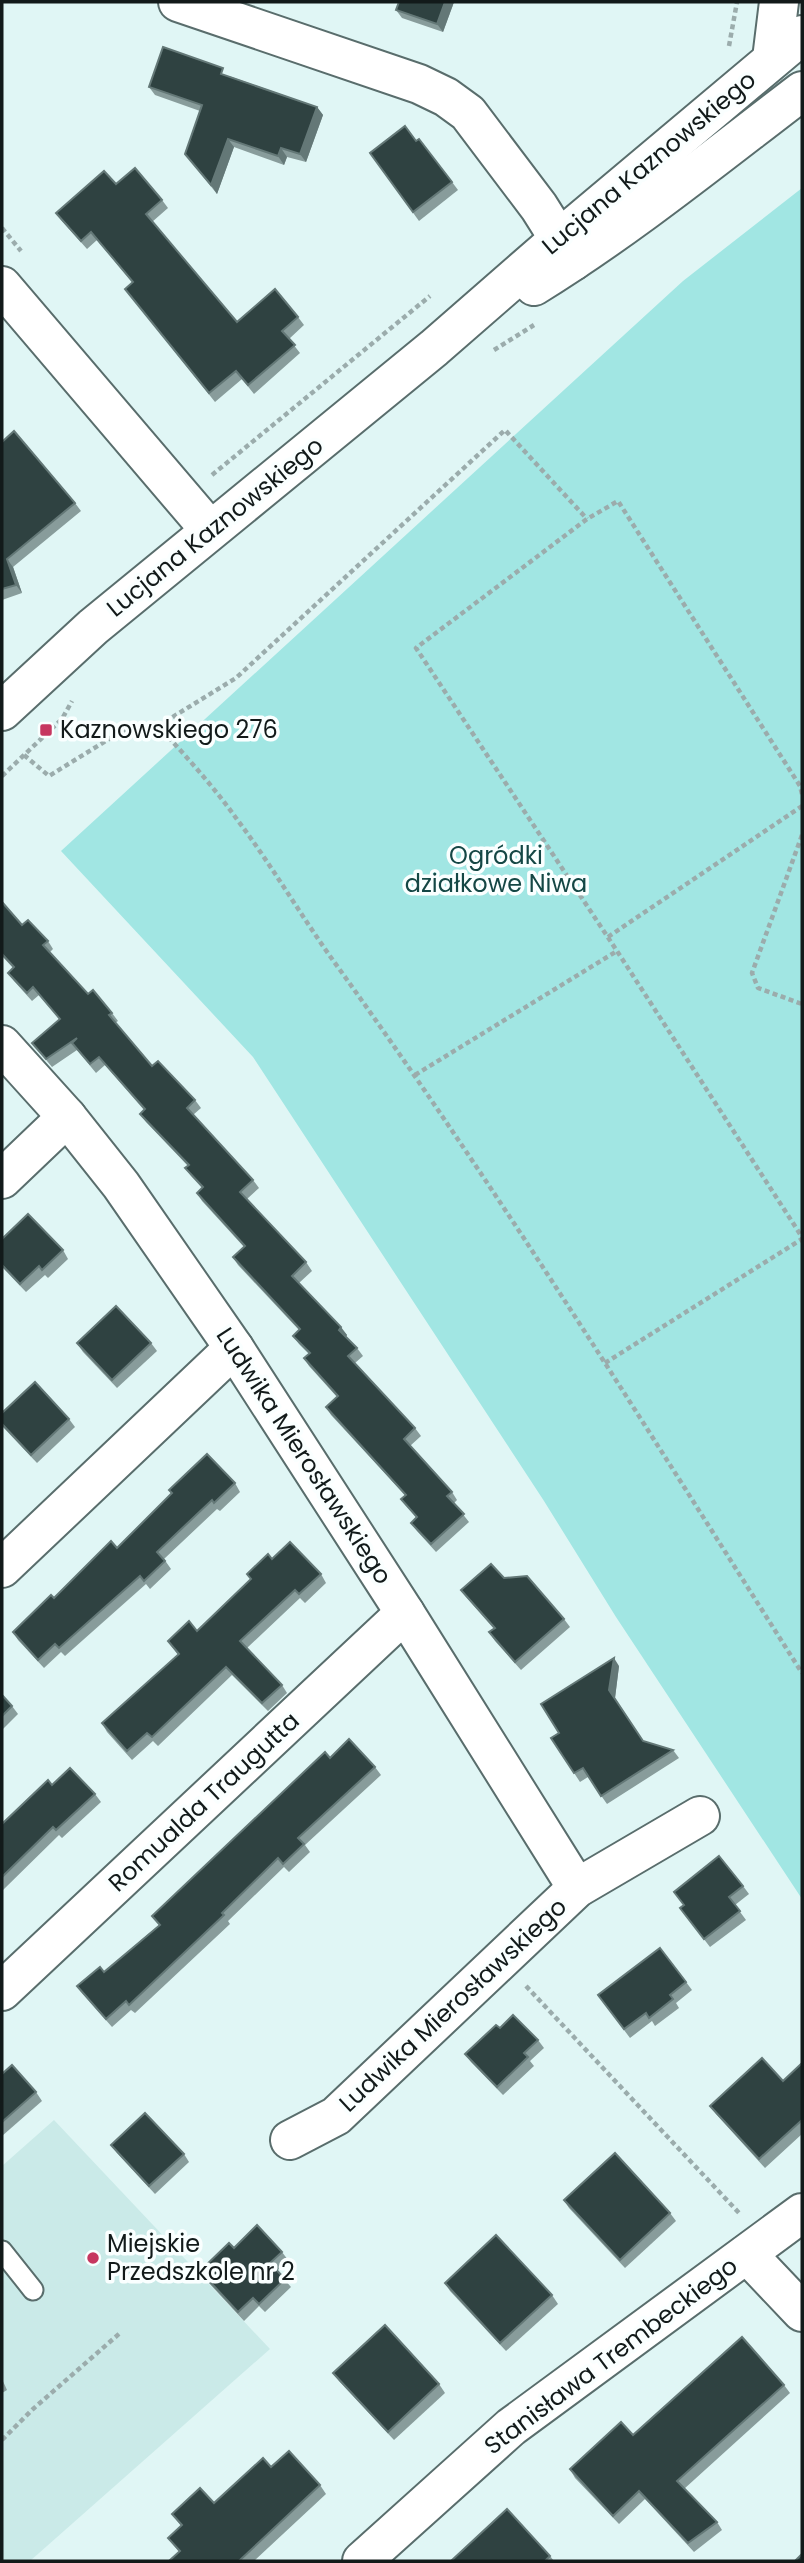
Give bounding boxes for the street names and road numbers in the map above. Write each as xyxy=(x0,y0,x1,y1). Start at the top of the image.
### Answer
street label: Lucjana Kaznowskiego xyxy=(535,63,763,262)
street label: Lucjana Kaznowskiego xyxy=(100,429,330,624)
street label: Ludwika Mierosławskiego xyxy=(209,1321,400,1591)
street label: Romualda Traugutta xyxy=(101,1704,306,1899)
street label: Ludwika Mierosławskiego xyxy=(332,1890,574,2119)
street label: Stanisława Trembeckiego xyxy=(477,2249,744,2462)

